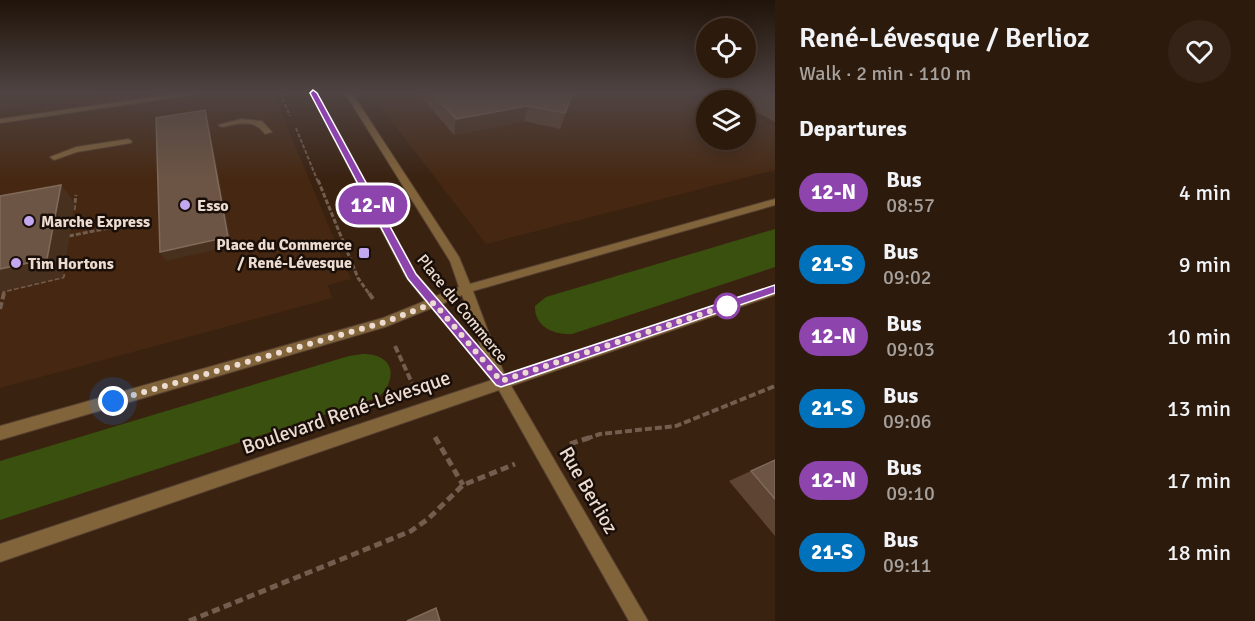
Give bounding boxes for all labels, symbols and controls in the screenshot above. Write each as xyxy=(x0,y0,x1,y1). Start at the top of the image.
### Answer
map controls xyxy=(696,18,756,150)
button: locate xyxy=(696,18,756,78)
button: heart xyxy=(1168,20,1231,83)
text: René-Lévesque / Berlioz xyxy=(799,21,1089,55)
text: Walk · 2 min · 110 m xyxy=(799,61,971,86)
button: layers xyxy=(696,90,756,150)
text: Departures xyxy=(799,115,907,142)
text: Bus xyxy=(886,166,922,193)
text: 12-N xyxy=(811,179,856,205)
text: 4 min xyxy=(1179,179,1231,206)
line badge: 12-N xyxy=(331,186,415,224)
text: 12-N xyxy=(350,192,396,218)
text: 08:57 xyxy=(886,193,935,218)
place label: Esso xyxy=(197,196,229,216)
marker: Esso xyxy=(178,198,192,212)
place label: Marche Express xyxy=(41,212,150,232)
marker: Marche Express xyxy=(22,214,36,228)
place label: Place du Commerce / René-Lévesque xyxy=(216,235,352,273)
text: Bus xyxy=(883,238,918,265)
marker: Place du Commerce / René-Lévesque xyxy=(357,246,371,260)
street label: Place du Commerce xyxy=(412,250,512,367)
text: 21-S xyxy=(811,251,853,277)
text: 9 min xyxy=(1179,251,1231,278)
place label: Tim Hortons xyxy=(28,254,114,274)
marker: Tim Hortons xyxy=(9,256,23,270)
text: 09:02 xyxy=(883,265,932,290)
unlabelled marker xyxy=(714,293,740,319)
text: Bus xyxy=(886,310,922,337)
text: 12-N xyxy=(811,323,856,349)
text: 10 min xyxy=(1167,323,1231,350)
text: 09:03 xyxy=(886,337,935,362)
street label: Boulevard René-Lévesque xyxy=(239,365,454,460)
text: Bus xyxy=(883,382,918,409)
your location xyxy=(98,386,128,416)
text: 21-S xyxy=(811,395,853,421)
text: 13 min xyxy=(1167,395,1231,422)
text: 09:06 xyxy=(883,409,932,434)
street label: Rue Berlioz xyxy=(554,442,624,538)
text: Bus xyxy=(886,454,922,481)
text: 12-N xyxy=(811,467,856,493)
text: 17 min xyxy=(1167,467,1231,494)
text: 09:10 xyxy=(886,481,935,506)
text: Bus xyxy=(883,526,918,553)
text: 21-S xyxy=(811,539,853,565)
text: 18 min xyxy=(1167,539,1231,566)
text: 09:11 xyxy=(883,553,932,578)

